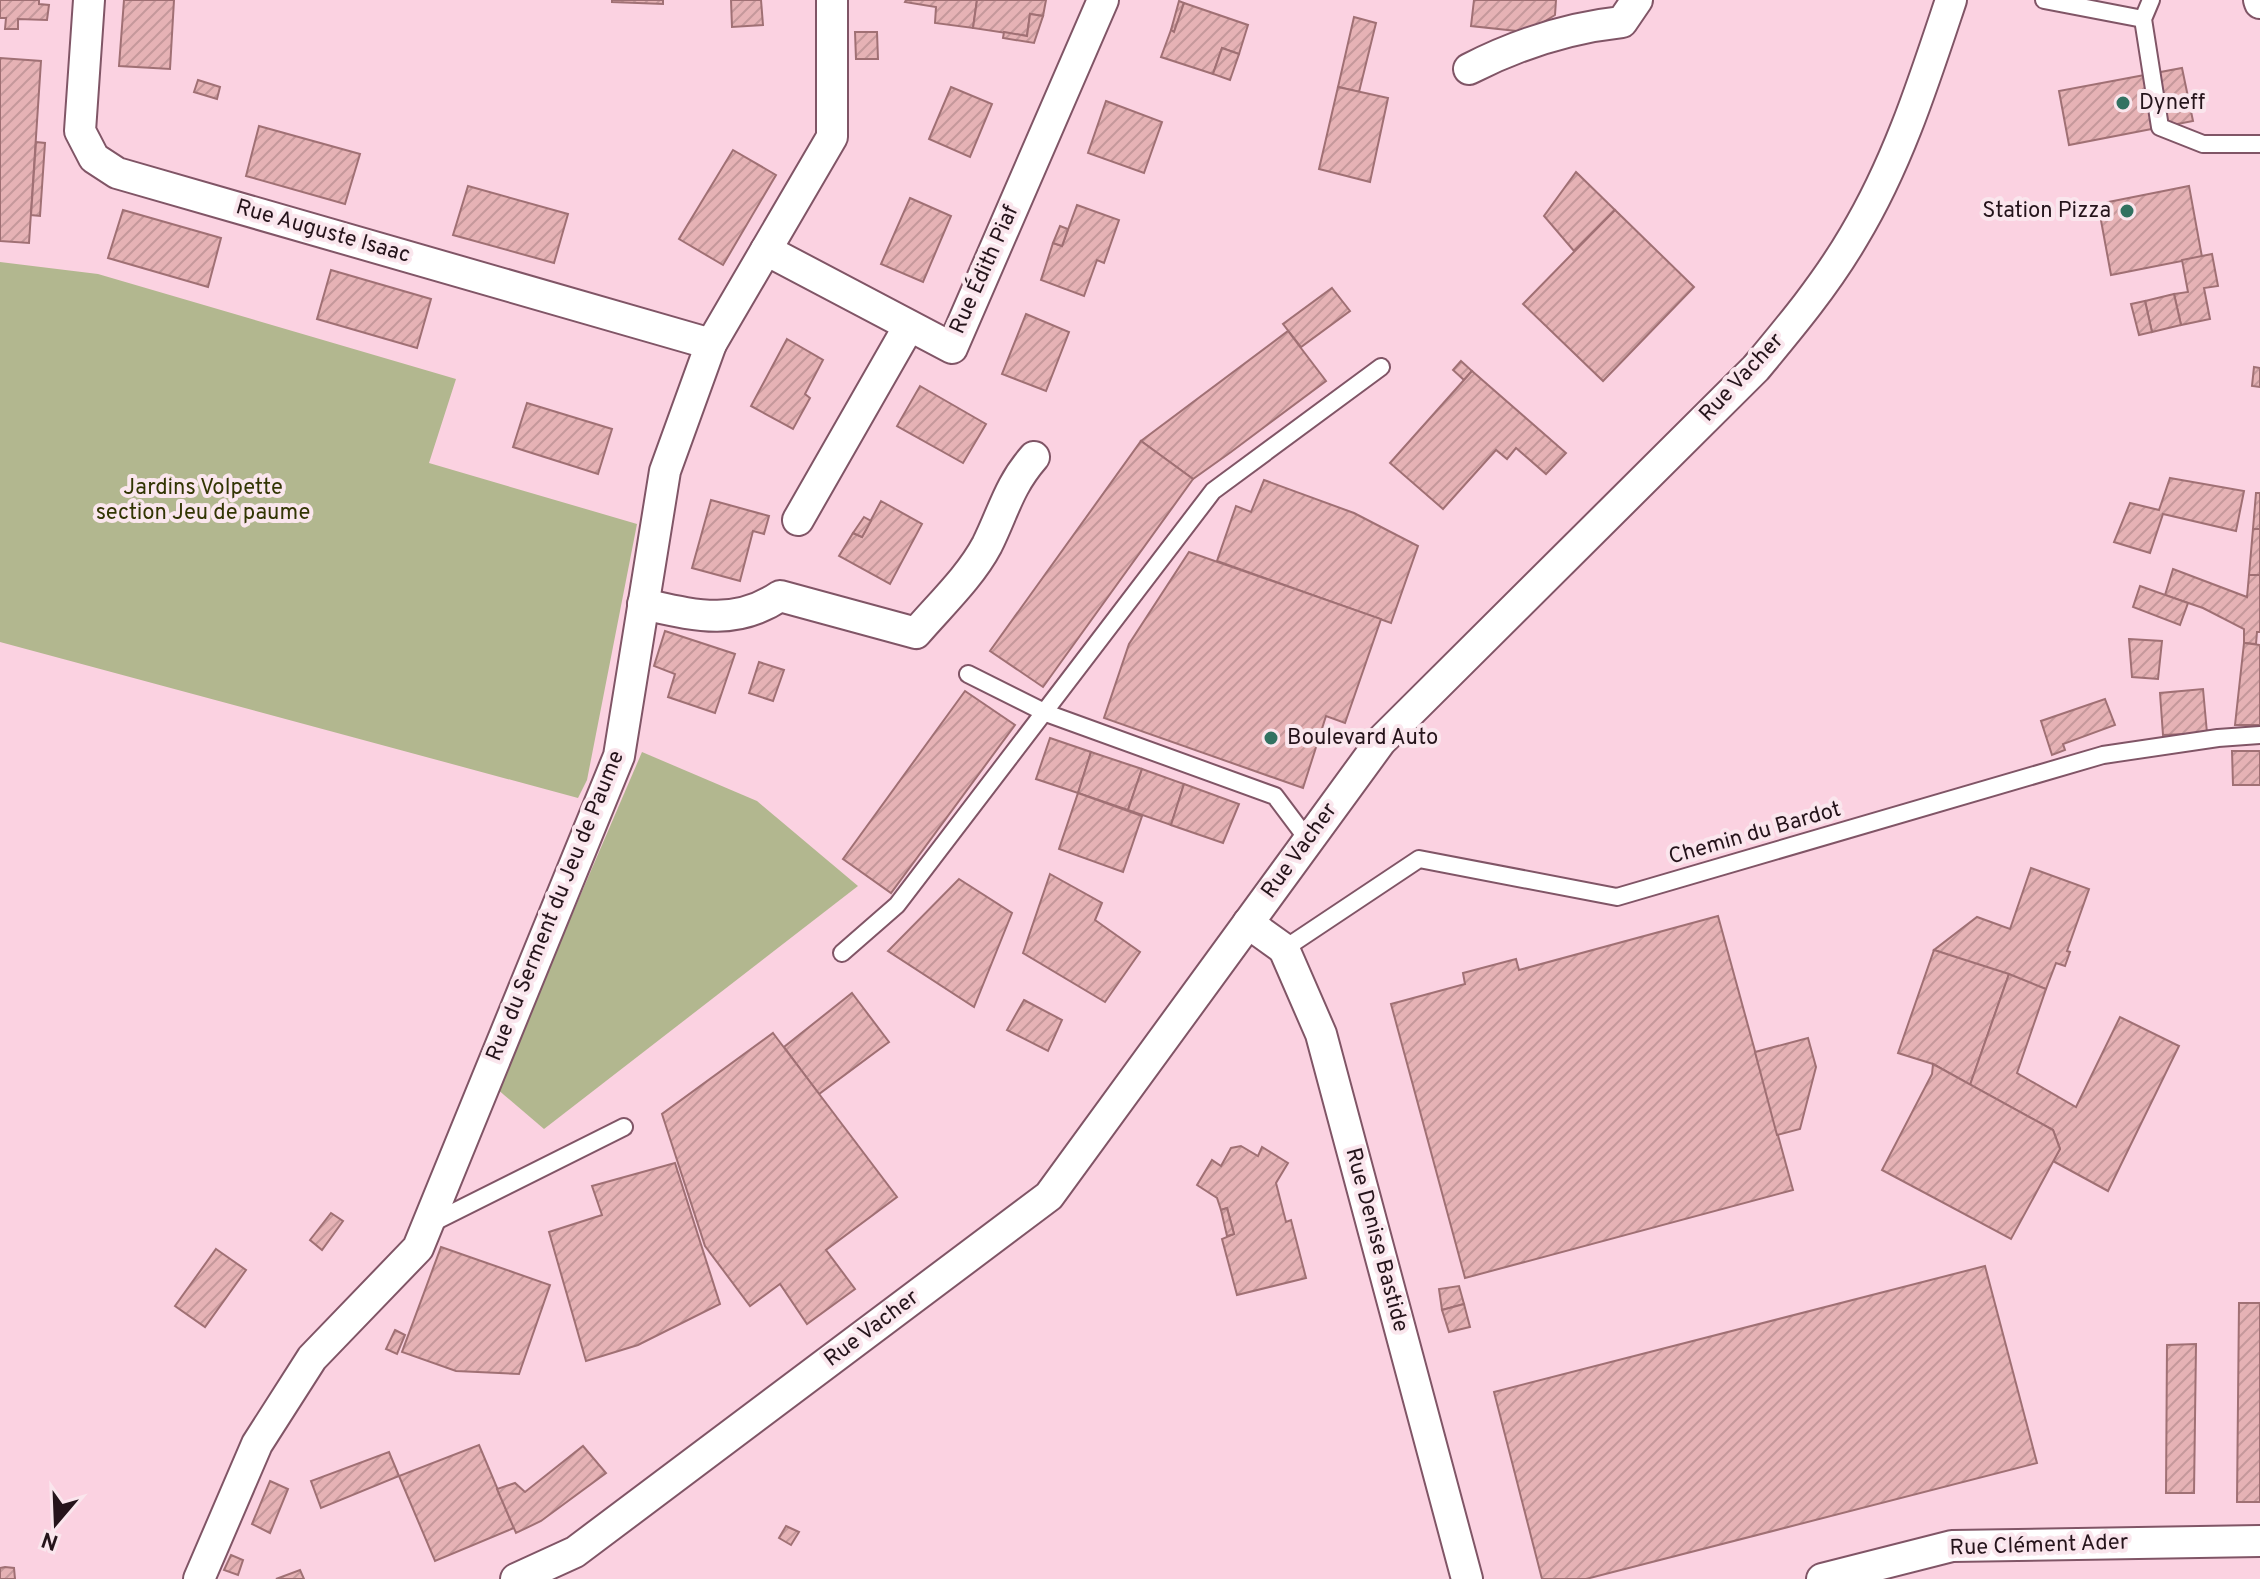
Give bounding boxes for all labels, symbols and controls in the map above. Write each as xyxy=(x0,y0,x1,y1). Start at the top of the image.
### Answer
place label: Dyneff xyxy=(2139,90,2205,117)
marker: Dyneff xyxy=(2114,94,2132,112)
street label: Rue Auguste Isaac xyxy=(233,194,413,270)
place label: Station Pizza xyxy=(1982,198,2111,225)
street label: Rue Édith Piaf xyxy=(943,201,1025,338)
marker: Station Pizza xyxy=(2118,202,2136,220)
street label: Rue Vacher xyxy=(1694,328,1790,428)
park label: Jardins Volpette section Jeu de paume xyxy=(96,475,310,527)
place label: Boulevard Auto xyxy=(1287,725,1438,752)
marker: Boulevard Auto xyxy=(1262,729,1280,747)
street label: Rue du Serment du Jeu de Paume xyxy=(481,747,631,1065)
street label: Chemin du Bardot xyxy=(1666,796,1844,872)
street label: Rue Vacher xyxy=(1256,798,1344,904)
street label: Rue Denise Bastide xyxy=(1338,1145,1414,1335)
street label: Rue Vacher xyxy=(819,1284,925,1373)
north arrow xyxy=(16,1483,96,1563)
text: N xyxy=(38,1524,62,1555)
street label: Rue Clément Ader xyxy=(1949,1529,2129,1563)

